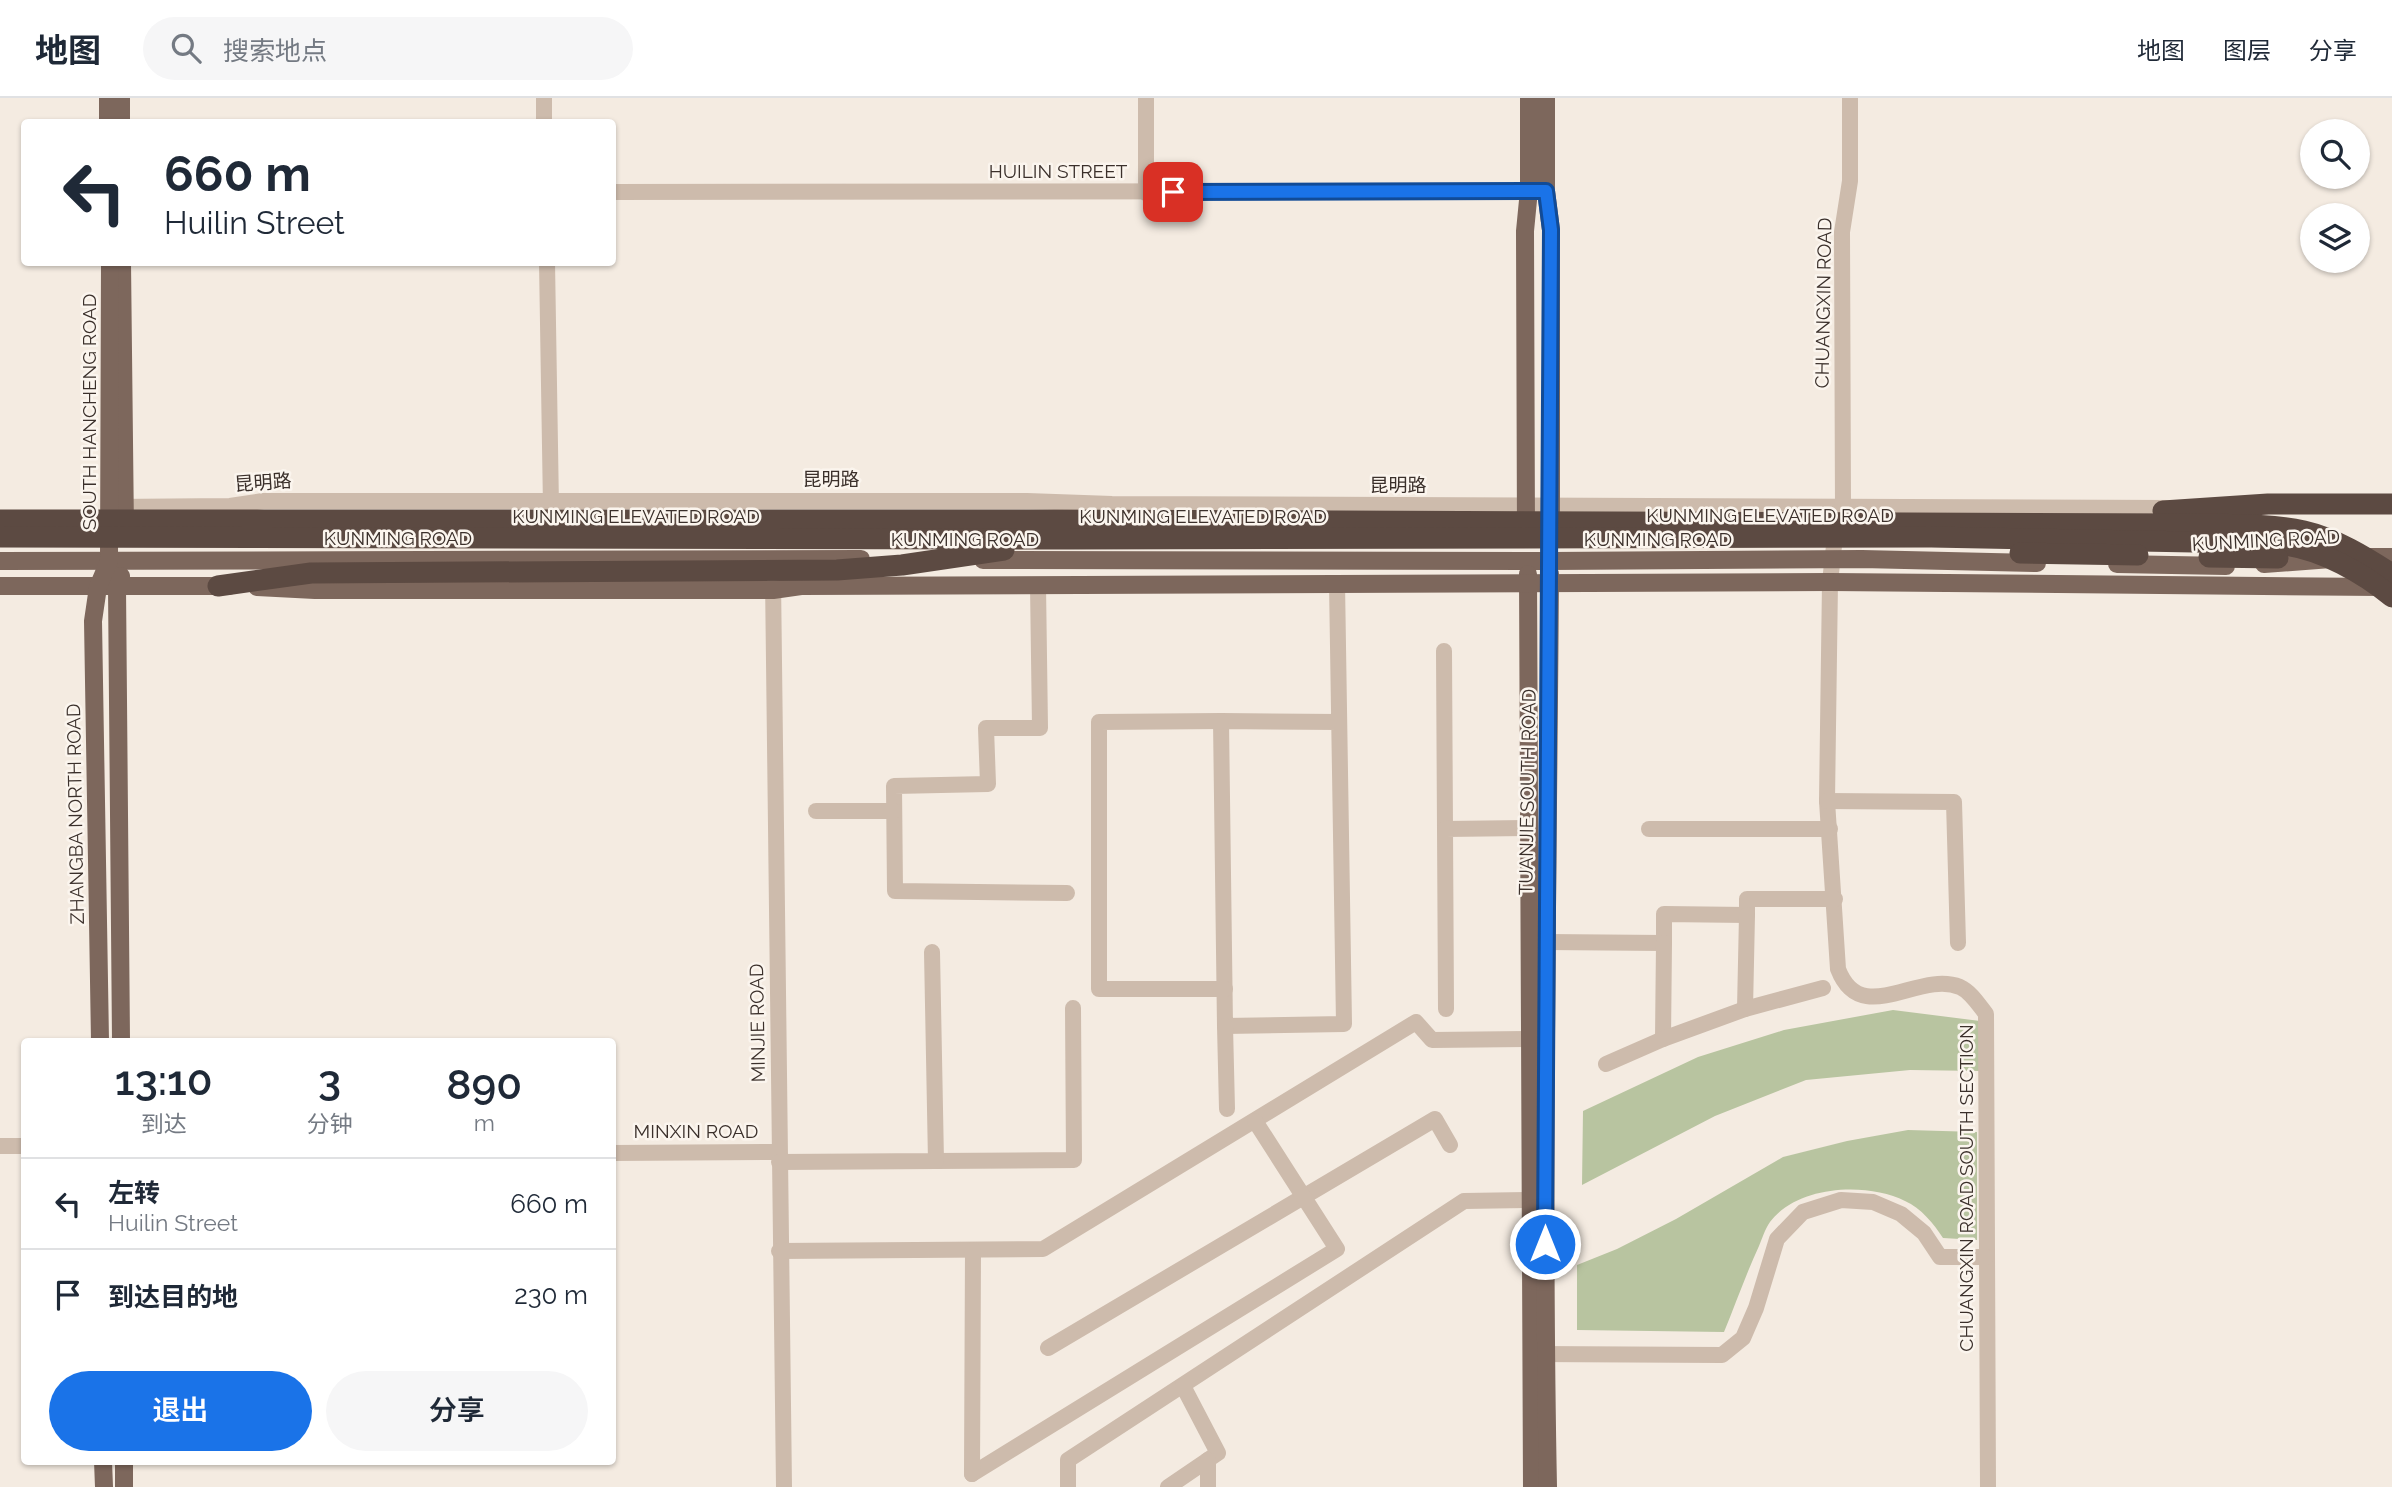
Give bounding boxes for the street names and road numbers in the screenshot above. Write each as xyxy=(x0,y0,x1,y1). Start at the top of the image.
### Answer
street label: HUILIN STREET xyxy=(989,160,1128,182)
street label: CHUANGXIN ROAD xyxy=(1811,217,1835,389)
street label: SOUTH HANCHENG ROAD xyxy=(78,294,100,530)
street label: 昆明路 xyxy=(802,468,860,490)
street label: 昆明路 xyxy=(234,469,292,495)
street label: 昆明路 xyxy=(1369,474,1427,496)
street label: KUNMING ELEVATED ROAD xyxy=(1646,504,1894,526)
street label: KUNMING ELEVATED ROAD xyxy=(512,505,760,527)
street label: KUNMING ELEVATED ROAD xyxy=(1079,505,1327,527)
street label: KUNMING ROAD xyxy=(2191,525,2341,555)
street label: KUNMING ROAD xyxy=(324,527,472,549)
street label: KUNMING ROAD xyxy=(891,528,1039,550)
street label: KUNMING ROAD xyxy=(1584,528,1732,550)
street label: TUANJIE SOUTH ROAD xyxy=(1514,689,1540,895)
street label: ZHANGBA NORTH ROAD xyxy=(62,703,88,925)
street label: MINJIE ROAD xyxy=(745,963,769,1083)
street label: CHUANGXIN ROAD SOUTH SECTION xyxy=(1955,1024,1977,1352)
street label: MINXIN ROAD xyxy=(634,1120,758,1142)

